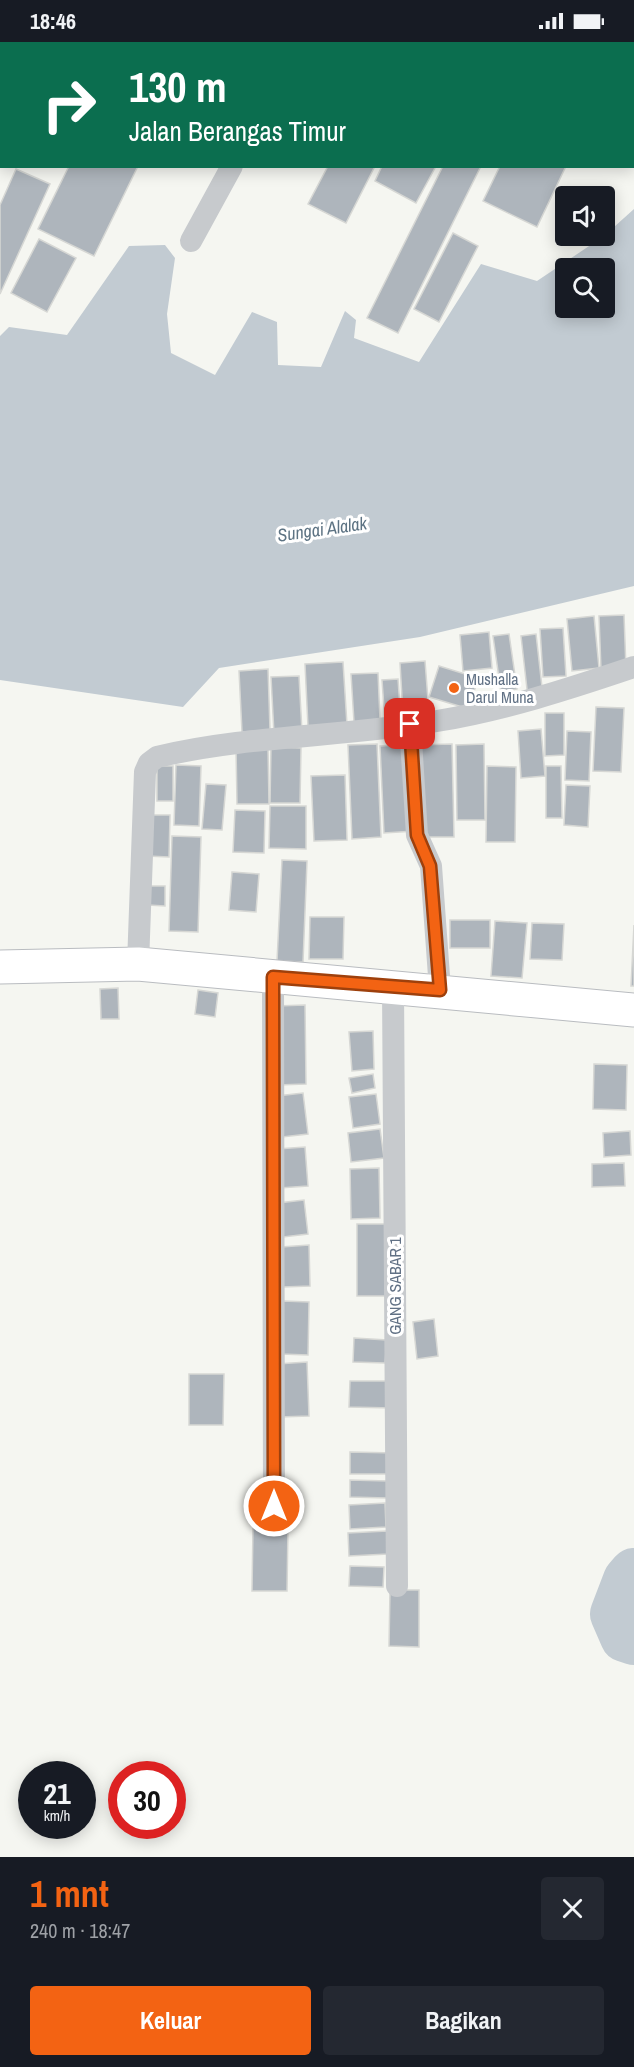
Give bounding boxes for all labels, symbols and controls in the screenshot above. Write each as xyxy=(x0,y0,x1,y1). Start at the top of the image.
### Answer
text: 18:46 xyxy=(30,6,76,36)
text: 130 m xyxy=(129,59,227,115)
icon: right xyxy=(30,66,108,144)
text: Jalan Berangas Timur xyxy=(129,113,346,149)
map controls xyxy=(555,186,615,318)
button: sound xyxy=(555,186,615,246)
button: search xyxy=(555,258,615,318)
water label: Sungai Alalak xyxy=(276,510,369,548)
place label: Mushalla Darul Muna xyxy=(466,668,535,708)
marker: Mushalla Darul Muna xyxy=(447,681,461,695)
pin xyxy=(384,698,435,749)
icon: arrive xyxy=(393,707,426,740)
street label: GANG SABAR 1 xyxy=(384,1236,406,1335)
position arrow xyxy=(242,1474,306,1538)
speed limit sign: 30 xyxy=(108,1761,186,1839)
text: 21 xyxy=(43,1773,71,1813)
text: km/h xyxy=(44,1805,70,1826)
text: 1 mnt xyxy=(30,1870,109,1918)
button: close xyxy=(541,1877,604,1940)
text: 240 m · 18:47 xyxy=(30,1917,130,1944)
button: Keluar xyxy=(30,1986,311,2055)
button: Bagikan xyxy=(323,1986,604,2055)

